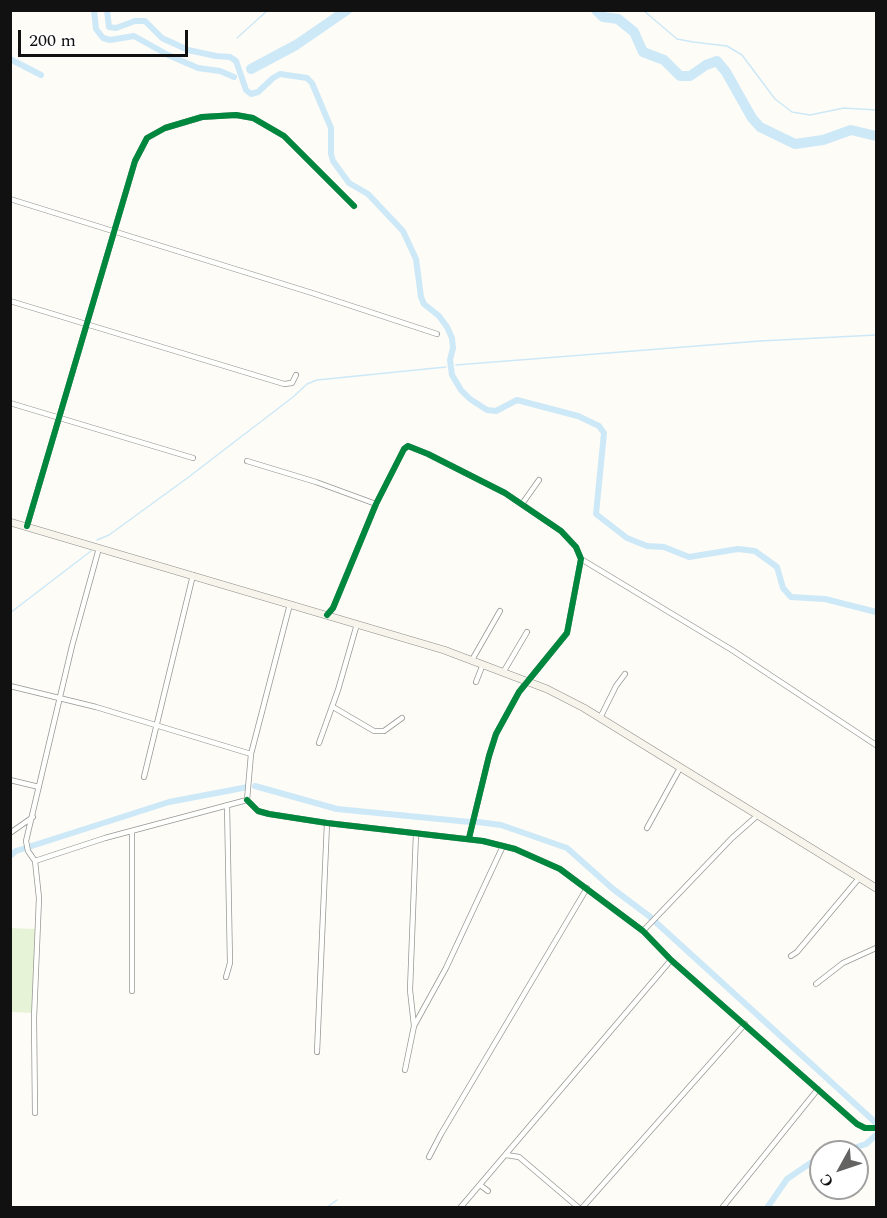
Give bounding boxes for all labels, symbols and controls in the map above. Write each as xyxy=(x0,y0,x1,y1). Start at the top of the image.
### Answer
scale bar xyxy=(21,18,190,56)
text: 200 m xyxy=(29,27,76,54)
north arrow xyxy=(809,1140,869,1200)
text: С xyxy=(814,1168,840,1192)

